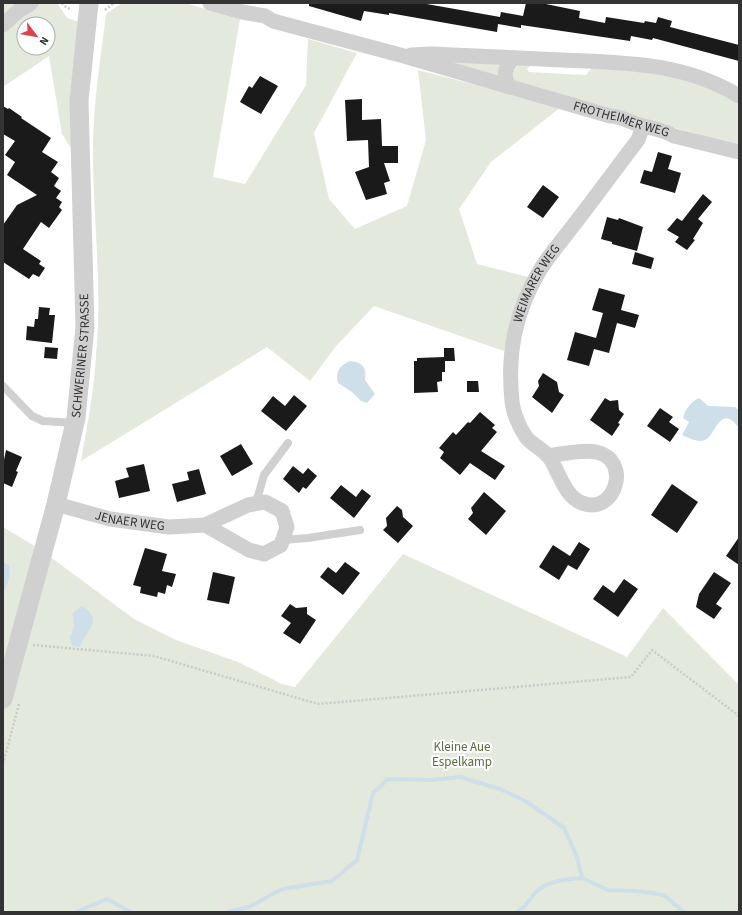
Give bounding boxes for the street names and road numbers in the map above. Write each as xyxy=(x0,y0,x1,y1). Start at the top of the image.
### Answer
street label: FROTHEIMER WEG xyxy=(571,97,672,142)
street label: WEIMARER WEG xyxy=(509,241,564,325)
street label: SCHWERINER STRASSE xyxy=(67,293,94,419)
street label: JENAER WEG xyxy=(93,506,166,535)

